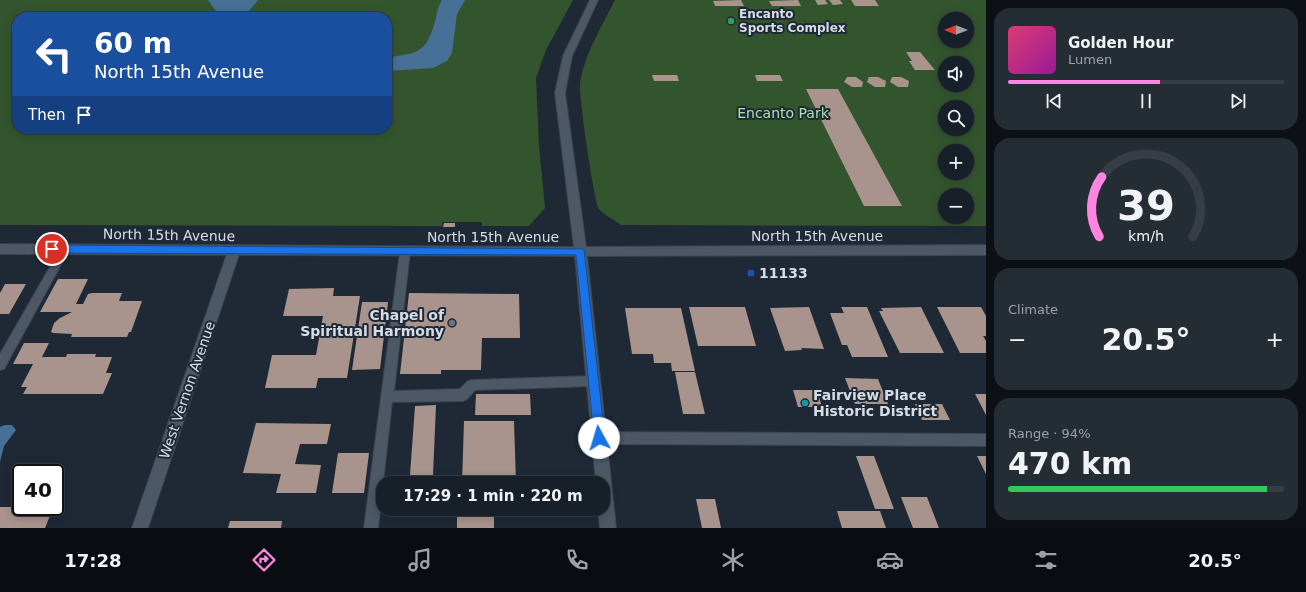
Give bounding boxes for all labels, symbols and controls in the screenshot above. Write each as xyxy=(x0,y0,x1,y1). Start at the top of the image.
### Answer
place label: Encanto Sports Complex xyxy=(739,7,846,35)
north arrow xyxy=(938,12,974,48)
map controls xyxy=(938,12,974,224)
marker: Encanto Sports Complex xyxy=(726,16,736,26)
text: 60 m xyxy=(94,27,172,60)
icon: left xyxy=(28,28,80,80)
text: Golden Hour xyxy=(1068,34,1174,52)
text: Lumen xyxy=(1068,52,1112,67)
button: sound xyxy=(938,56,974,92)
text: North 15th Avenue xyxy=(94,61,264,82)
icon: previous xyxy=(1043,90,1065,112)
icon: pause xyxy=(1135,90,1157,112)
icon: next xyxy=(1227,90,1249,112)
button: search xyxy=(938,100,974,136)
icon: arrive xyxy=(73,104,95,126)
park label: Encanto Park xyxy=(737,105,830,121)
text: Then xyxy=(28,106,65,124)
button: + xyxy=(938,144,974,180)
text: 39 xyxy=(1117,181,1175,230)
button: − xyxy=(938,188,974,224)
street label: North 15th Avenue xyxy=(103,226,235,244)
street label: North 15th Avenue xyxy=(751,228,883,244)
text: km/h xyxy=(1128,228,1164,244)
street label: North 15th Avenue xyxy=(427,229,559,245)
pin xyxy=(35,232,69,266)
icon: arrive xyxy=(41,238,63,260)
place label: 11133 xyxy=(759,265,808,281)
marker: 11133 xyxy=(746,268,756,278)
text: Climate xyxy=(1008,302,1058,317)
place label: Chapel of Spiritual Harmony xyxy=(300,307,445,339)
marker: Chapel of Spiritual Harmony xyxy=(447,318,457,328)
street label: West Vernon Avenue xyxy=(156,319,218,461)
text: 20.5° xyxy=(1101,322,1191,357)
text: − xyxy=(1008,327,1026,352)
text: + xyxy=(1266,327,1284,352)
place label: Fairview Place Historic District xyxy=(813,387,937,419)
marker: Fairview Place Historic District xyxy=(800,398,810,408)
position arrow xyxy=(578,417,620,459)
text: Range · 94% xyxy=(1008,426,1091,441)
text: 470 km xyxy=(1008,446,1132,481)
speed limit sign: 40 xyxy=(12,464,64,516)
text: 17:29 · 1 min · 220 m xyxy=(403,487,583,505)
icon: directions xyxy=(250,546,278,574)
icon: music xyxy=(406,546,434,574)
icon: phone xyxy=(563,546,591,574)
icon: climate xyxy=(719,546,747,574)
icon: car xyxy=(876,546,904,574)
icon: filters xyxy=(1032,546,1060,574)
text: 17:28 xyxy=(64,550,122,571)
text: 20.5° xyxy=(1188,550,1242,571)

